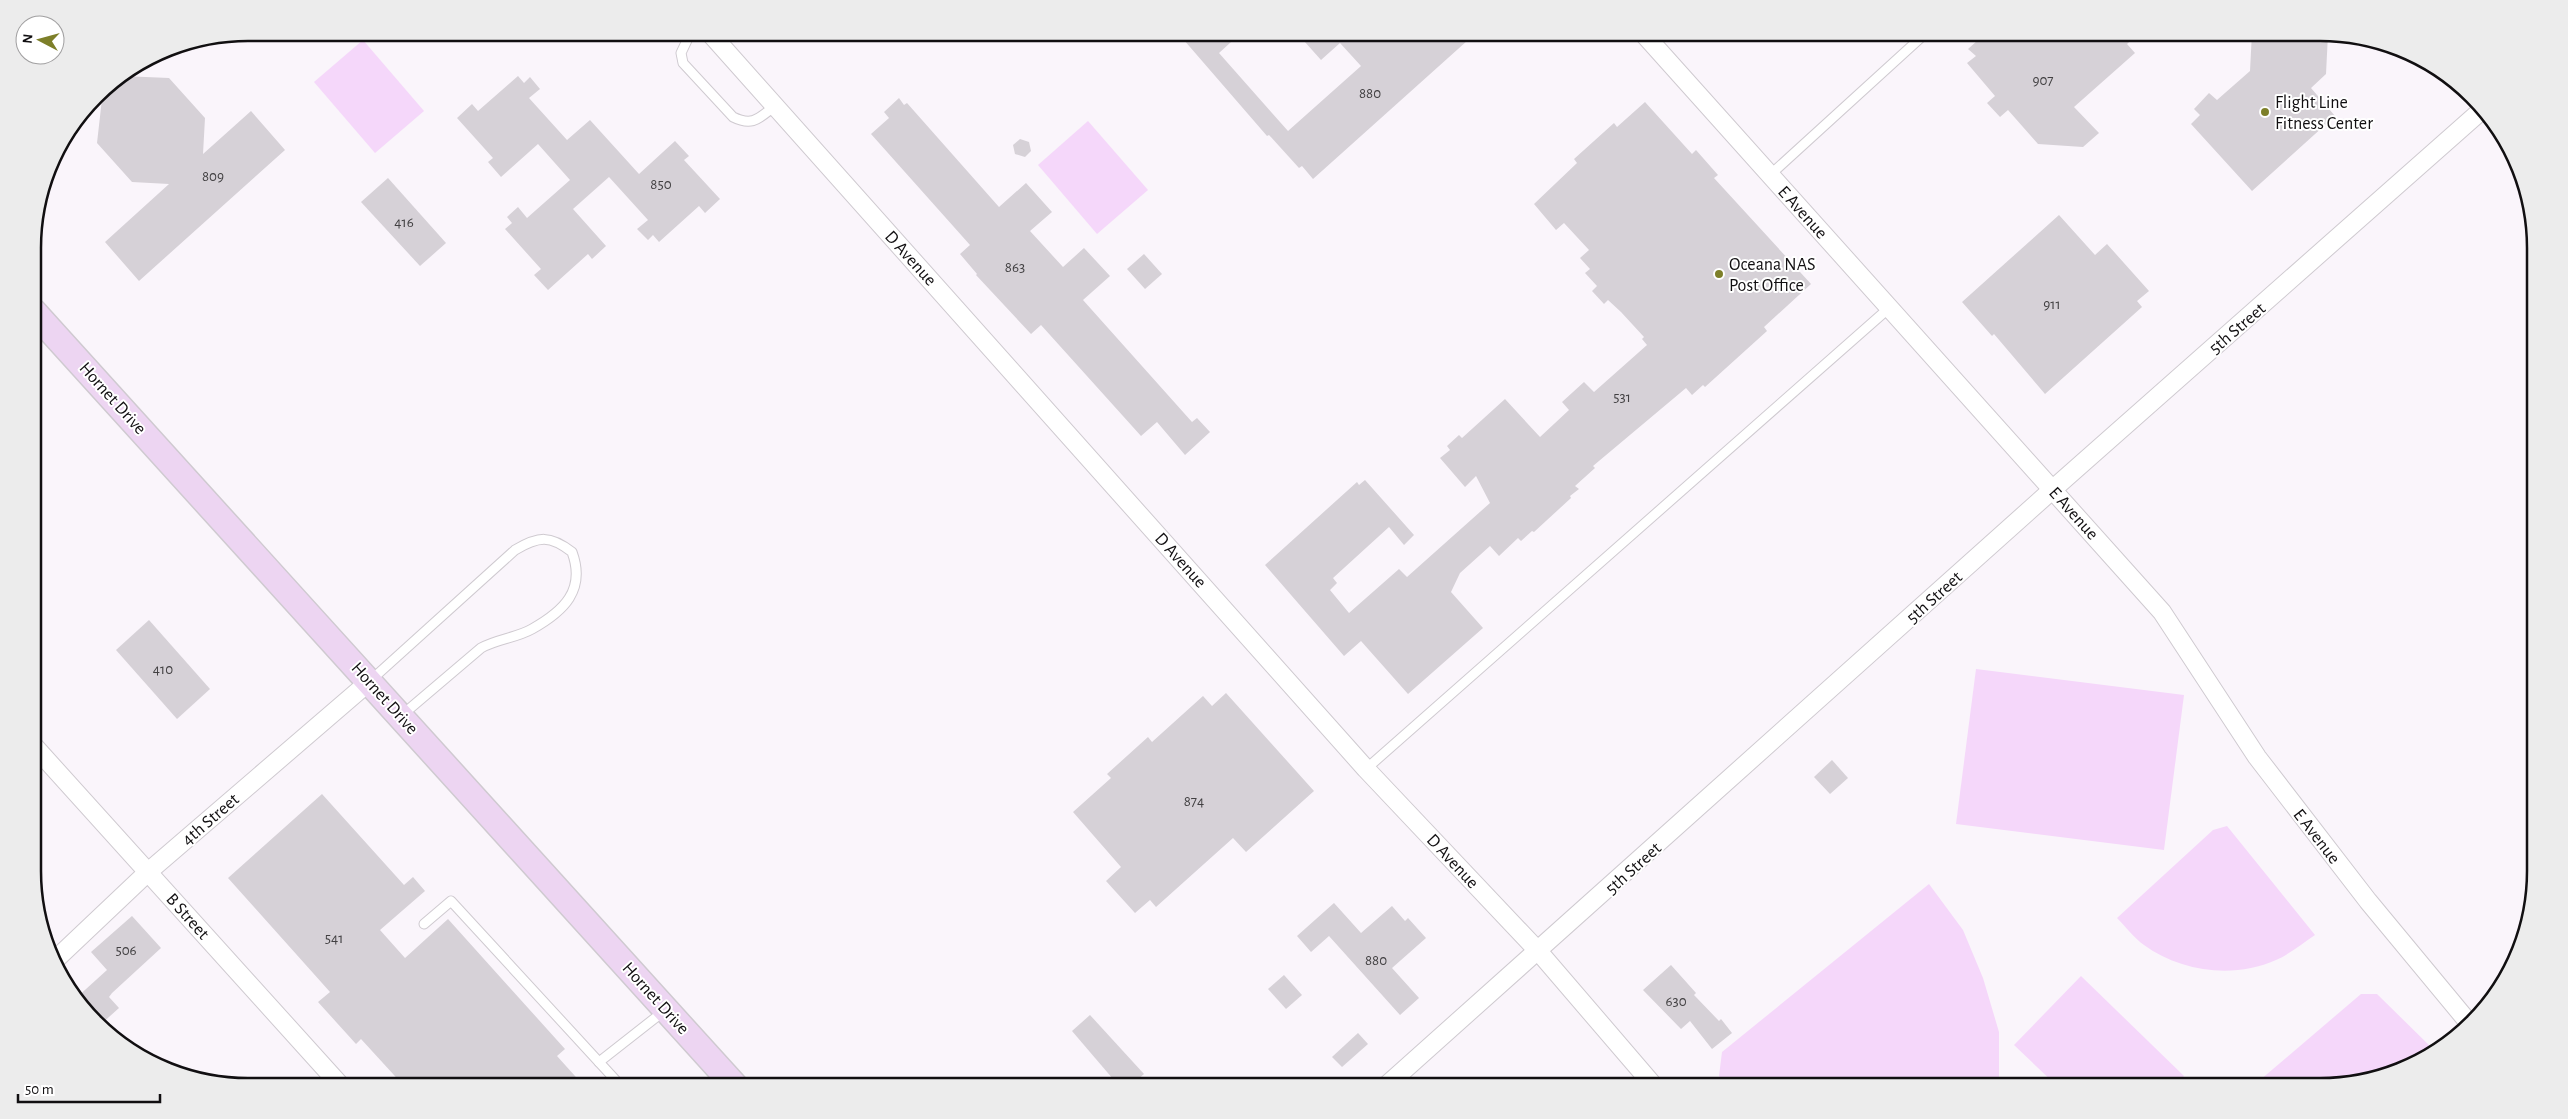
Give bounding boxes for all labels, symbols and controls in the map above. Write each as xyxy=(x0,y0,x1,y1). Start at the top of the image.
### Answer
north arrow xyxy=(15,15,65,65)
text: N xyxy=(21,33,36,44)
house number: 907 xyxy=(2032,73,2054,88)
house number: 880 xyxy=(1359,86,1381,101)
place label: Flight Line Fitness Center xyxy=(2275,94,2373,133)
marker: Flight Line Fitness Center xyxy=(2259,106,2271,118)
house number: 809 xyxy=(202,169,224,184)
house number: 850 xyxy=(650,177,672,192)
street label: E Avenue xyxy=(1774,183,1830,243)
house number: 416 xyxy=(394,215,414,230)
street label: D Avenue xyxy=(881,228,939,290)
place label: Oceana NAS Post Office xyxy=(1729,256,1816,295)
house number: 863 xyxy=(1005,260,1025,275)
marker: Oceana NAS Post Office xyxy=(1713,268,1725,280)
house number: 911 xyxy=(2043,297,2061,312)
street label: 5th Street xyxy=(2206,299,2269,358)
street label: Hornet Drive xyxy=(75,359,149,438)
house number: 531 xyxy=(1613,390,1631,405)
street label: E Avenue xyxy=(2045,484,2101,544)
street label: D Avenue xyxy=(1151,530,1209,592)
street label: 5th Street xyxy=(1903,568,1966,627)
street label: Hornet Drive xyxy=(347,659,421,738)
house number: 410 xyxy=(153,662,173,677)
street label: 4th Street xyxy=(179,790,243,849)
house number: 874 xyxy=(1184,794,1204,809)
street label: E Avenue xyxy=(2289,806,2343,867)
street label: D Avenue xyxy=(1423,831,1482,892)
street label: 5th Street xyxy=(1602,839,1665,898)
street label: B Street xyxy=(162,890,213,943)
house number: 541 xyxy=(325,931,343,946)
house number: 506 xyxy=(115,943,137,958)
house number: 880 xyxy=(1365,953,1387,968)
street label: Hornet Drive xyxy=(618,959,692,1038)
house number: 630 xyxy=(1665,994,1687,1009)
scale bar xyxy=(18,1072,160,1104)
text: 50 m xyxy=(25,1082,54,1097)

